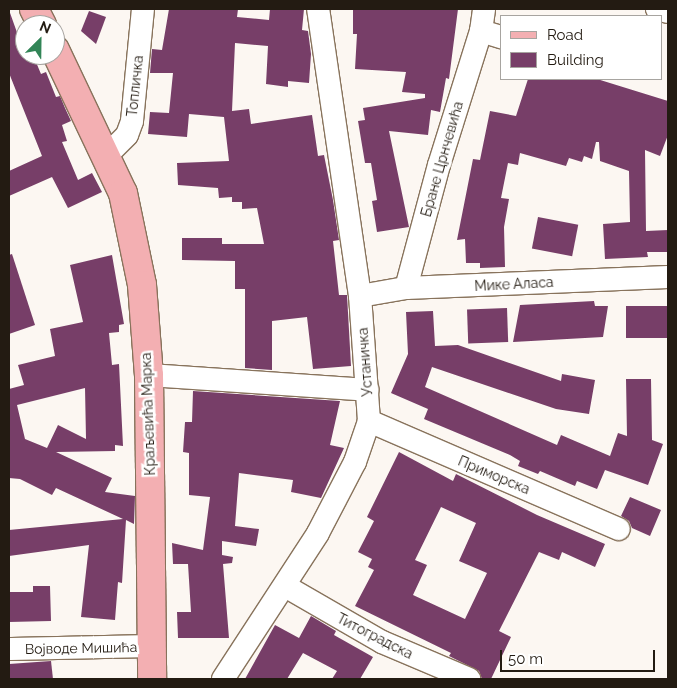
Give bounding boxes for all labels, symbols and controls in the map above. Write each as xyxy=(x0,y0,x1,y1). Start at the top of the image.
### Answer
north arrow xyxy=(15,15,65,65)
legend xyxy=(500,15,662,80)
text: N xyxy=(37,18,54,37)
text: Road xyxy=(547,26,583,44)
text: Building xyxy=(547,51,604,69)
street label: Топличка xyxy=(123,54,147,118)
street label: Бране Црнчевића xyxy=(417,99,467,219)
street label: Мике Аласа xyxy=(474,274,554,294)
street label: Устаничка xyxy=(354,327,376,397)
street label: Краљевића Марка xyxy=(137,352,159,476)
street label: Приморска xyxy=(456,452,532,498)
street label: Титоградска xyxy=(334,610,416,662)
street label: Војводе Мишића xyxy=(25,639,137,657)
scale bar xyxy=(502,640,657,672)
text: 50 m xyxy=(508,650,543,668)

